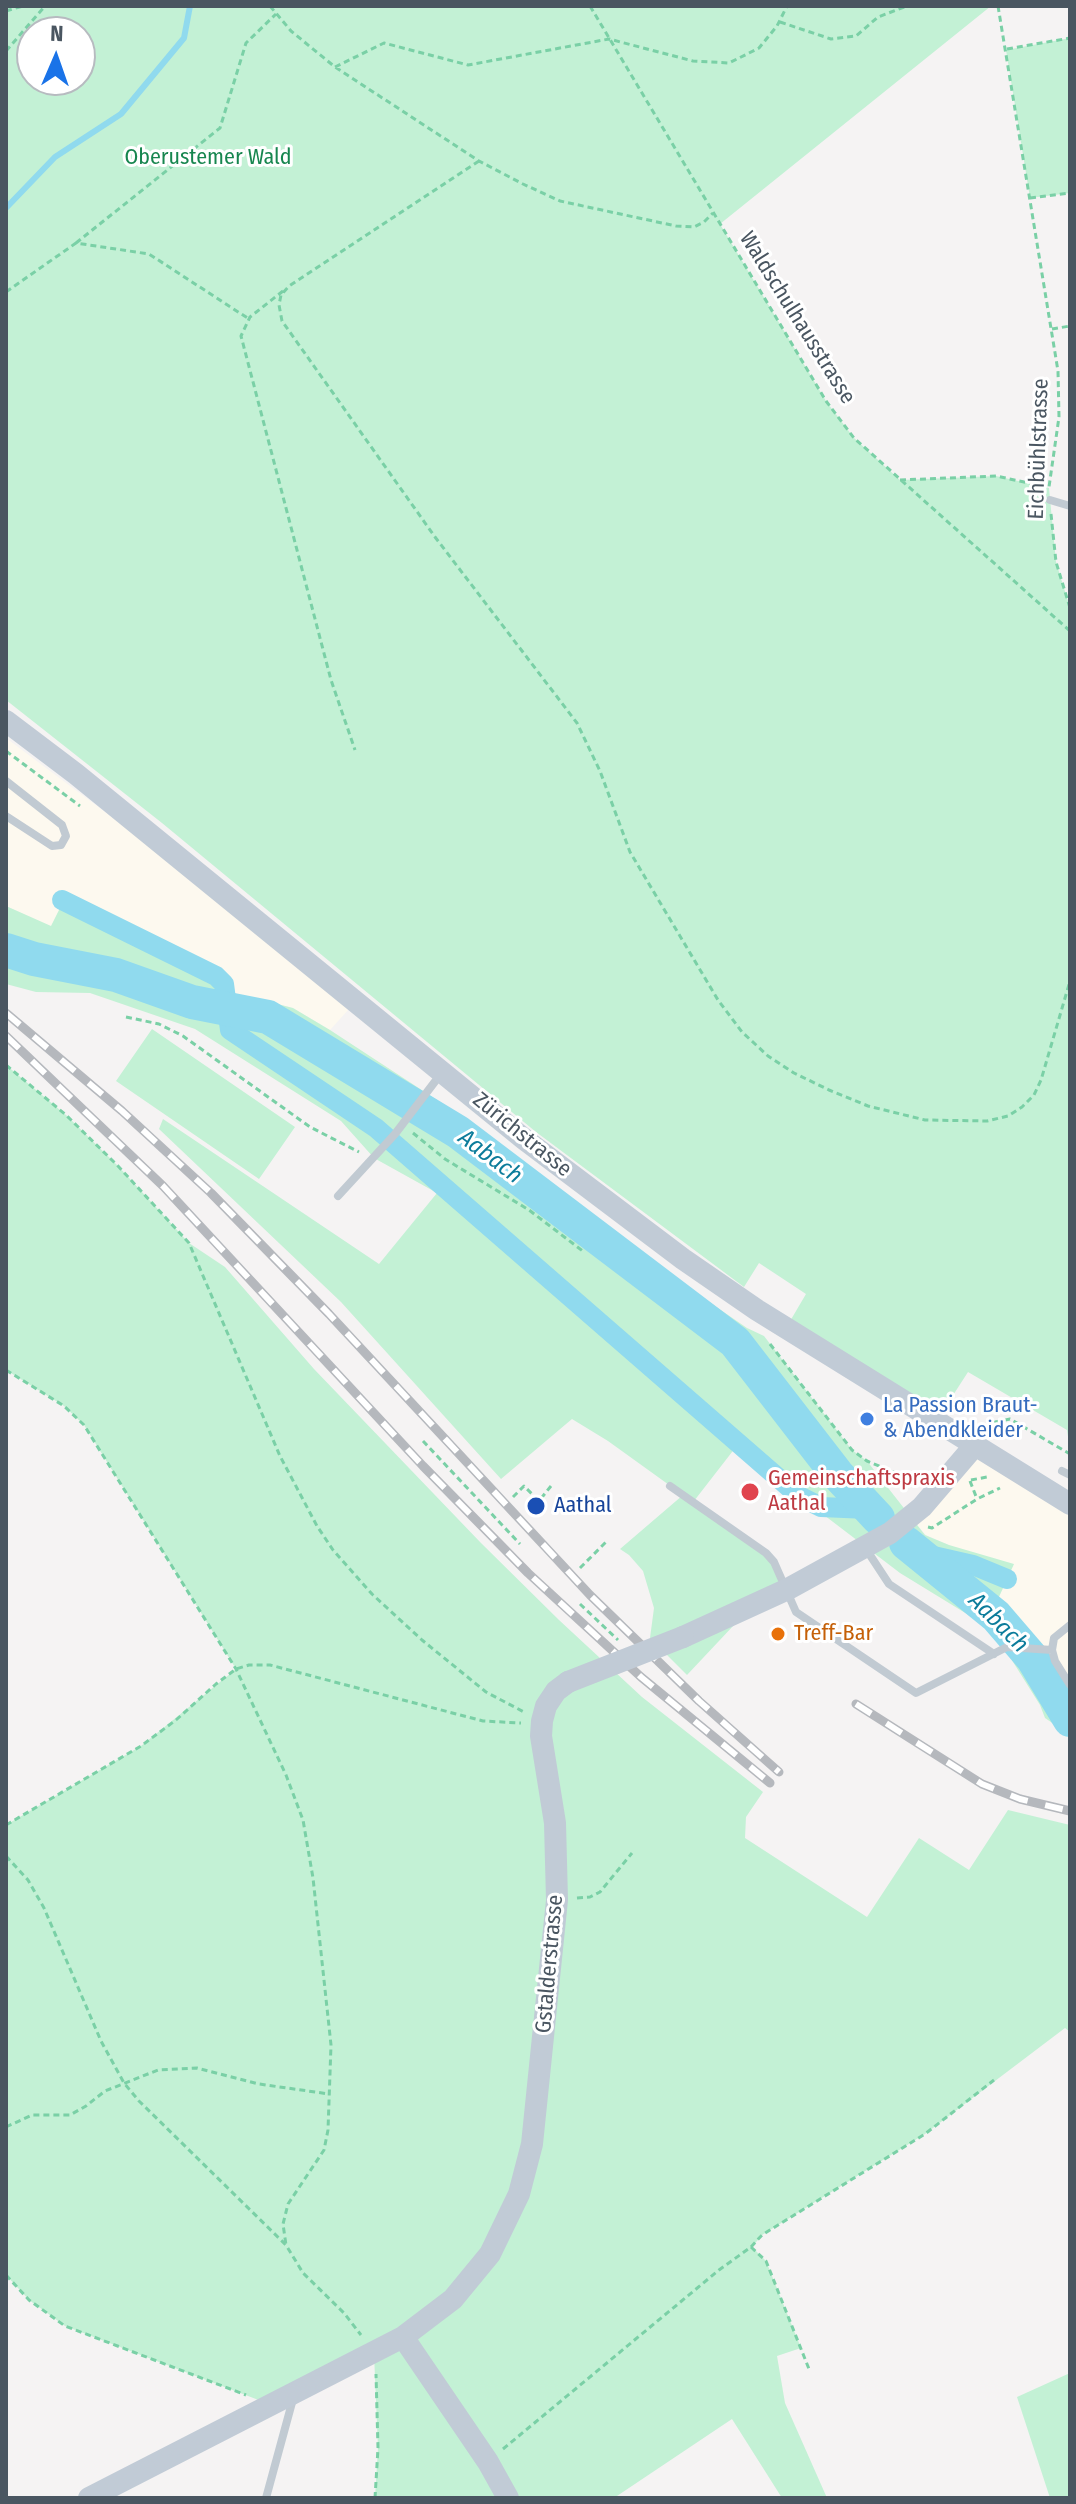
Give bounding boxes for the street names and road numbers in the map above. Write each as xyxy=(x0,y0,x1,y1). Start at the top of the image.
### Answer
street label: Waldschulhausstrasse xyxy=(733,227,861,409)
street label: Eichbühlstrasse xyxy=(1023,378,1055,520)
street label: Zürichstrasse xyxy=(467,1087,577,1183)
street label: Gstalderstrasse xyxy=(531,1894,569,2034)

